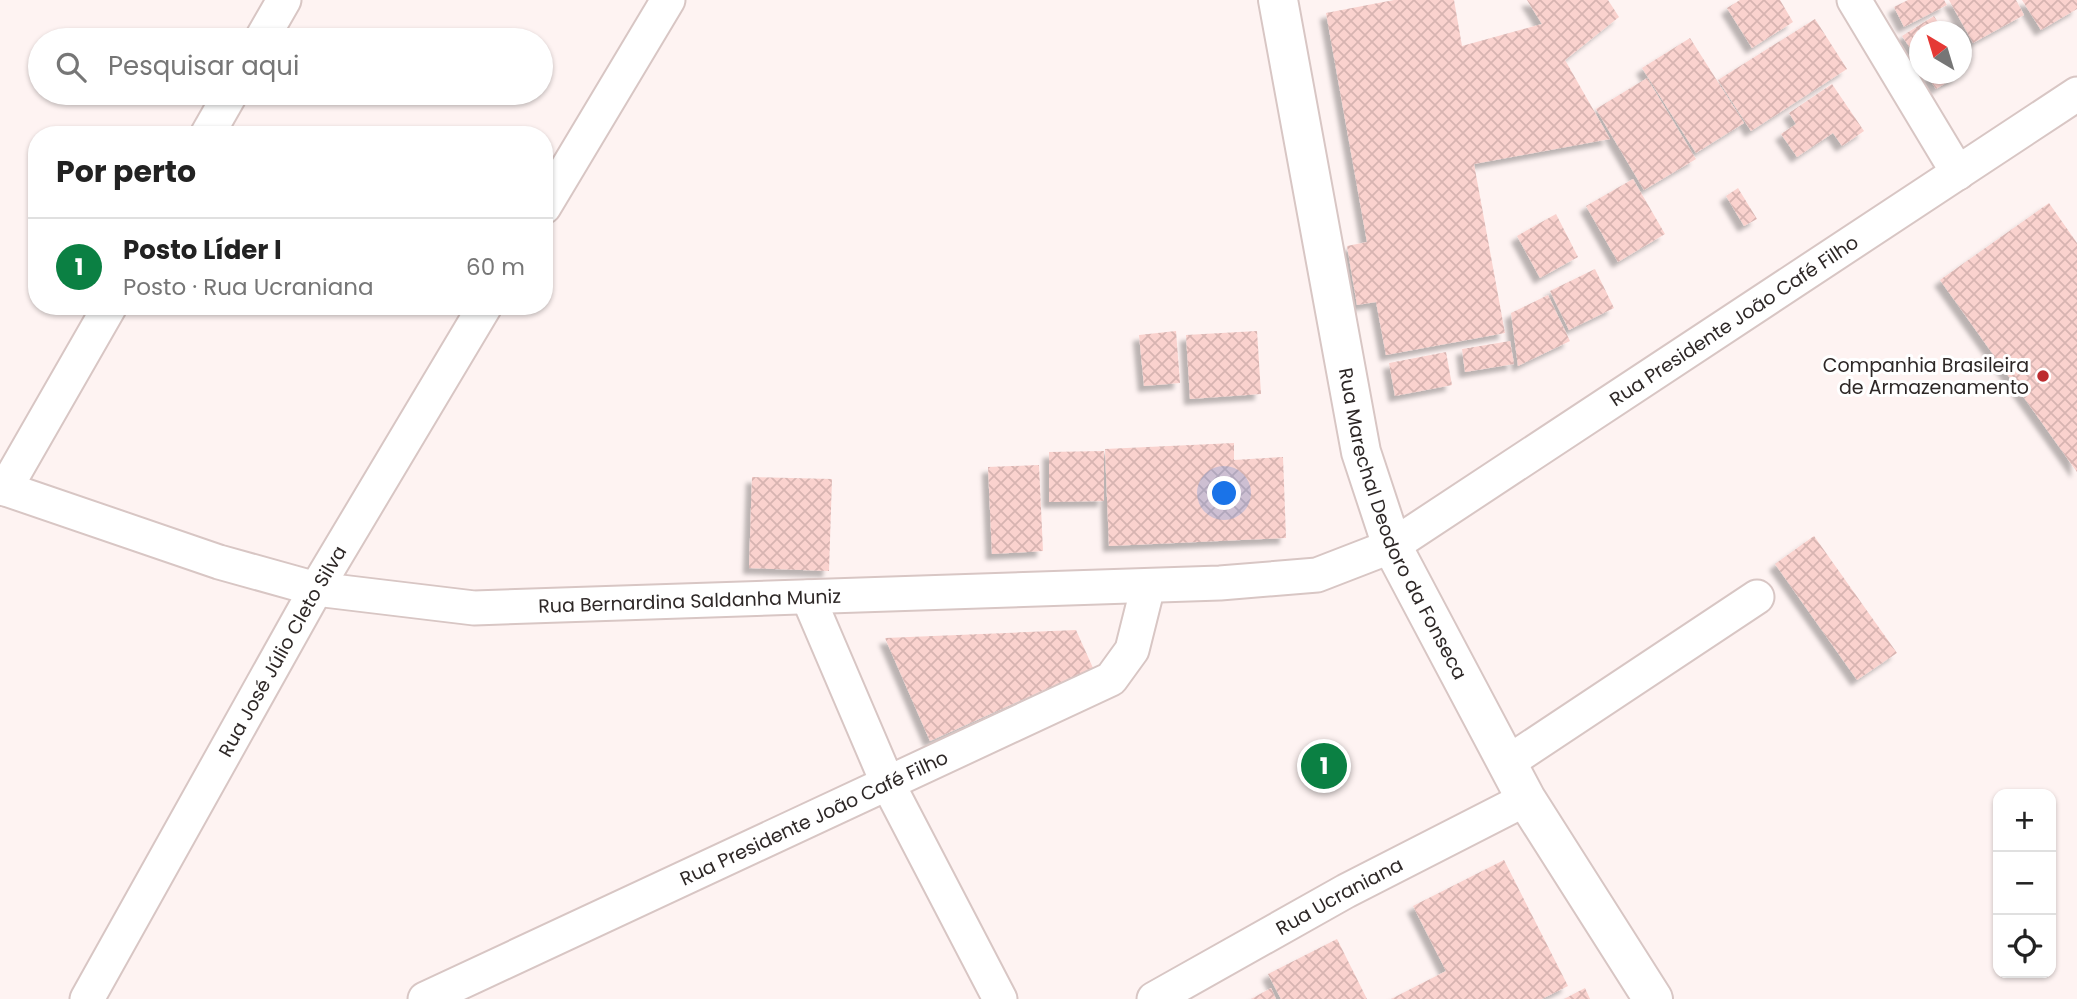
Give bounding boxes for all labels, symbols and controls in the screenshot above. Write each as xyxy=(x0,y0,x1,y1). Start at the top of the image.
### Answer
north arrow xyxy=(1909,21,1972,84)
search box xyxy=(28,28,553,105)
icon: search xyxy=(52,48,90,86)
text: Pesquisar aqui xyxy=(108,48,299,84)
text: Por perto xyxy=(56,150,196,193)
street label: Rua Presidente João Café Filho xyxy=(1604,228,1864,412)
text: Posto Líder I xyxy=(123,232,282,268)
text: 1 xyxy=(75,251,83,283)
text: 60 m xyxy=(466,251,525,283)
text: Posto · Rua Ucraniana xyxy=(123,271,374,303)
place label: Companhia Brasileira de Armazenamento xyxy=(1823,352,2029,401)
street label: Rua Marechal Deodoro da Fonseca xyxy=(1332,366,1474,684)
marker: Companhia Brasileira de Armazenamento xyxy=(2035,368,2051,384)
your location xyxy=(1207,476,1241,510)
street label: Rua José Júlio Cleto Silva xyxy=(212,540,353,762)
street label: Rua Bernardina Saldanha Muniz xyxy=(538,582,841,619)
pin: 1 xyxy=(1301,740,1347,792)
street label: Rua Presidente João Café Filho xyxy=(675,743,952,892)
map controls xyxy=(1993,789,2056,978)
button: + xyxy=(1993,789,2056,852)
street label: Rua Ucraniana xyxy=(1271,851,1407,941)
button: − xyxy=(1993,852,2056,915)
button: locate xyxy=(1993,915,2056,978)

